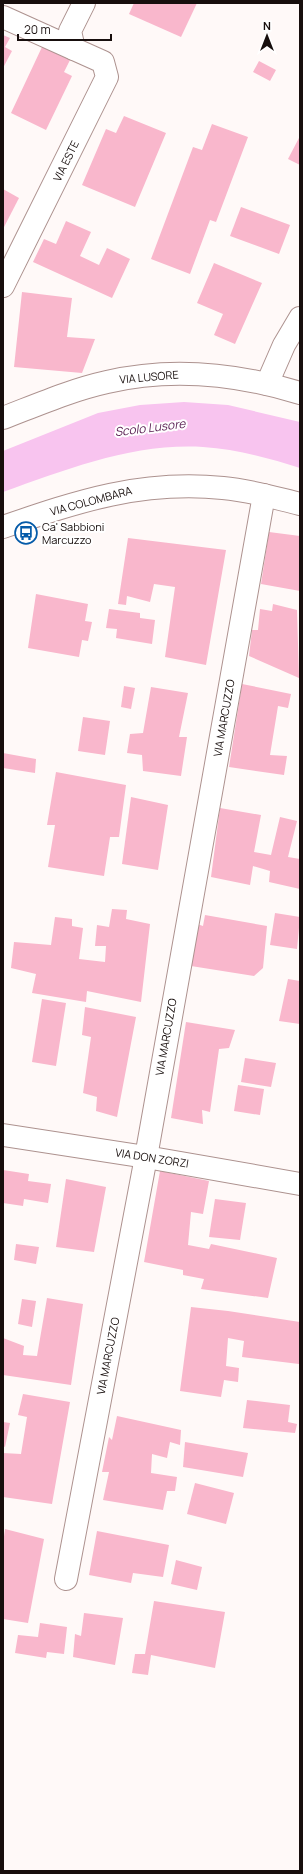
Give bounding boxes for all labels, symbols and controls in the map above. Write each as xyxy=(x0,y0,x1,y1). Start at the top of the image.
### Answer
scale bar xyxy=(18,16,111,42)
north arrow xyxy=(247,16,287,56)
text: N xyxy=(263,18,271,33)
text: 20 m xyxy=(24,21,51,38)
street label: VIA ESTE xyxy=(49,138,82,184)
street label: VIA LUSORE xyxy=(119,366,179,387)
water label: Scolo Lusore xyxy=(114,415,187,440)
street label: VIA COLOMBARA xyxy=(48,482,134,519)
place label: Ca' Sabbioni Marcuzzo xyxy=(42,519,104,547)
bus stop icon: Ca' Sabbioni Marcuzzo xyxy=(13,520,39,546)
street label: VIA MARCUZZO xyxy=(209,678,238,758)
street label: VIA MARCUZZO xyxy=(151,997,180,1077)
street label: VIA DON ZORZI xyxy=(114,1144,190,1171)
street label: VIA MARCUZZO xyxy=(93,1316,122,1396)

